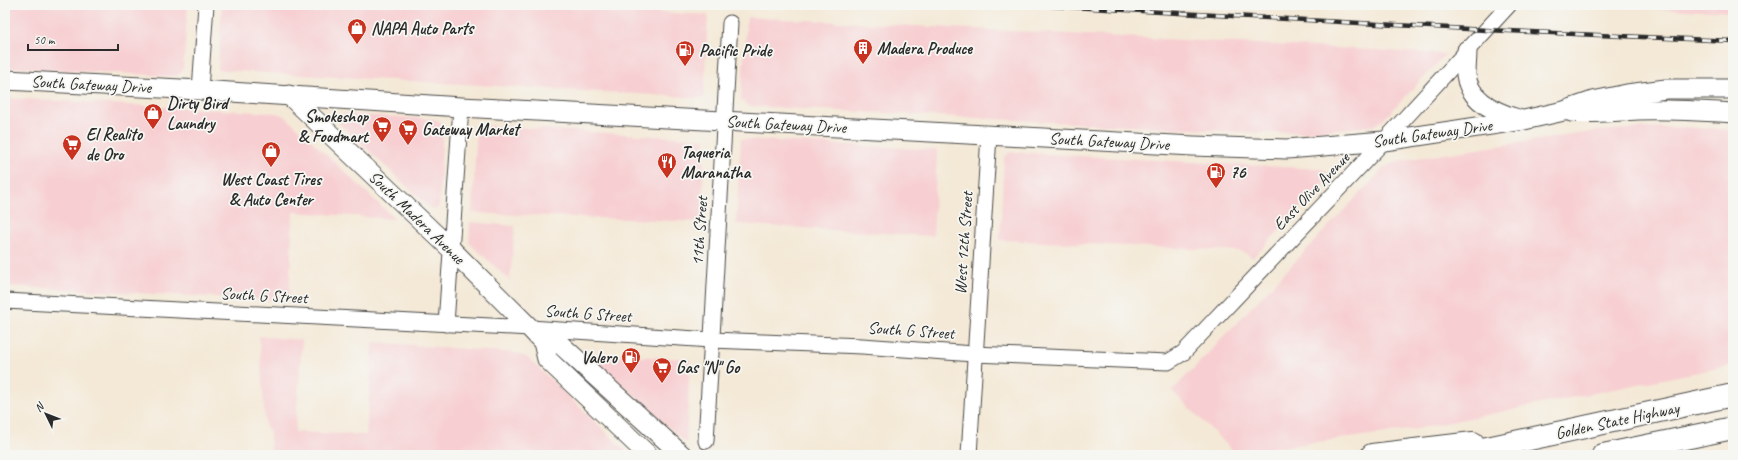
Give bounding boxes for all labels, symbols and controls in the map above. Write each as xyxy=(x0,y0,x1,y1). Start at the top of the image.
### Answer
shop icon: NAPA Auto Parts xyxy=(346,17,368,45)
place label: NAPA Auto Parts xyxy=(371,18,475,39)
scale bar xyxy=(28,26,118,52)
text: 50 m xyxy=(34,32,56,48)
building icon: Madera Produce xyxy=(852,37,874,65)
place label: Madera Produce xyxy=(877,38,973,59)
fuel station icon: Pacific Pride xyxy=(674,39,696,67)
place label: Pacific Pride xyxy=(699,40,774,61)
street label: South Gateway Drive xyxy=(30,71,153,98)
place label: Dirty Bird Laundry xyxy=(167,93,231,134)
shop icon: Dirty Bird Laundry xyxy=(142,102,164,130)
place label: Smokeshop & Foodmart xyxy=(298,106,370,147)
street label: South Gateway Drive xyxy=(725,111,848,138)
supermarket icon: Smokeshop & Foodmart xyxy=(371,115,393,143)
street label: South Gateway Drive xyxy=(1371,115,1495,152)
supermarket icon: Gateway Market xyxy=(397,118,419,146)
place label: Gateway Market xyxy=(422,119,521,140)
place label: El Realito de Oro xyxy=(86,124,144,165)
street label: South Gateway Drive xyxy=(1048,128,1171,155)
supermarket icon: El Realito de Oro xyxy=(61,133,83,161)
shop icon: West Coast Tires & Auto Center xyxy=(260,140,282,168)
place label: Taqueria Maranatha xyxy=(681,142,752,183)
street label: East Olive Avenue xyxy=(1269,147,1355,235)
restaurant icon: Taqueria Maranatha xyxy=(656,151,678,179)
fuel station icon: 76 xyxy=(1205,161,1227,189)
place label: 76 xyxy=(1230,162,1247,183)
street label: South Madera Avenue xyxy=(364,166,470,270)
place label: West Coast Tires & Auto Center xyxy=(221,169,323,210)
street label: West 12th Street xyxy=(949,189,978,295)
street label: 11th Street xyxy=(687,193,713,266)
street label: South G Street xyxy=(220,283,310,308)
street label: South G Street xyxy=(544,300,634,327)
street label: South G Street xyxy=(867,317,957,344)
fuel station icon: Valero xyxy=(620,346,642,374)
place label: Valero xyxy=(581,347,619,368)
supermarket icon: Gas "N" Go xyxy=(651,356,673,384)
place label: Gas "N" Go xyxy=(676,357,741,378)
north arrow xyxy=(26,394,66,434)
street label: Golden State Highway xyxy=(1553,397,1682,444)
text: N xyxy=(31,398,48,414)

